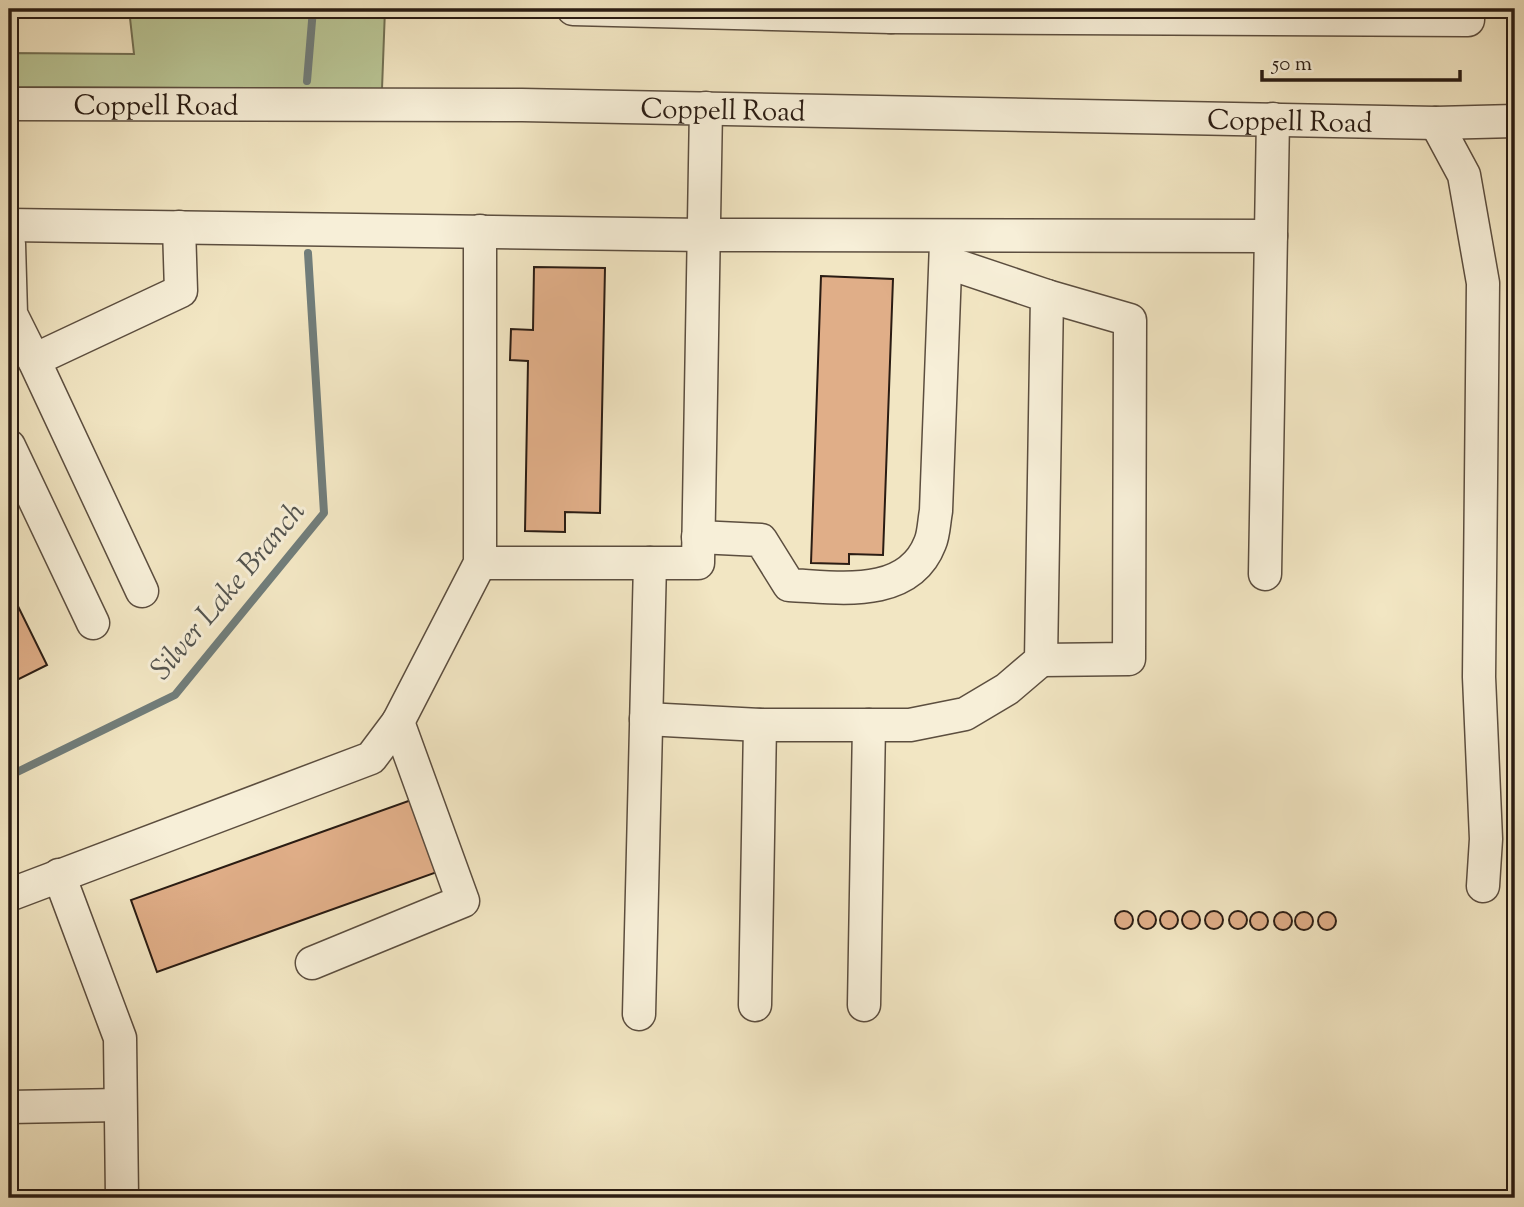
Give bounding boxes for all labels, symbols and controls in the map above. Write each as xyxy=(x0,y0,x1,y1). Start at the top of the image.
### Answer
scale bar xyxy=(1262,38,1459,82)
text: 50 m xyxy=(1271,50,1312,80)
street label: Coppell Road xyxy=(73,87,239,127)
street label: Coppell Road xyxy=(640,90,806,134)
street label: Coppell Road xyxy=(1207,101,1373,145)
water label: Silver Lake Branch xyxy=(141,493,317,690)

